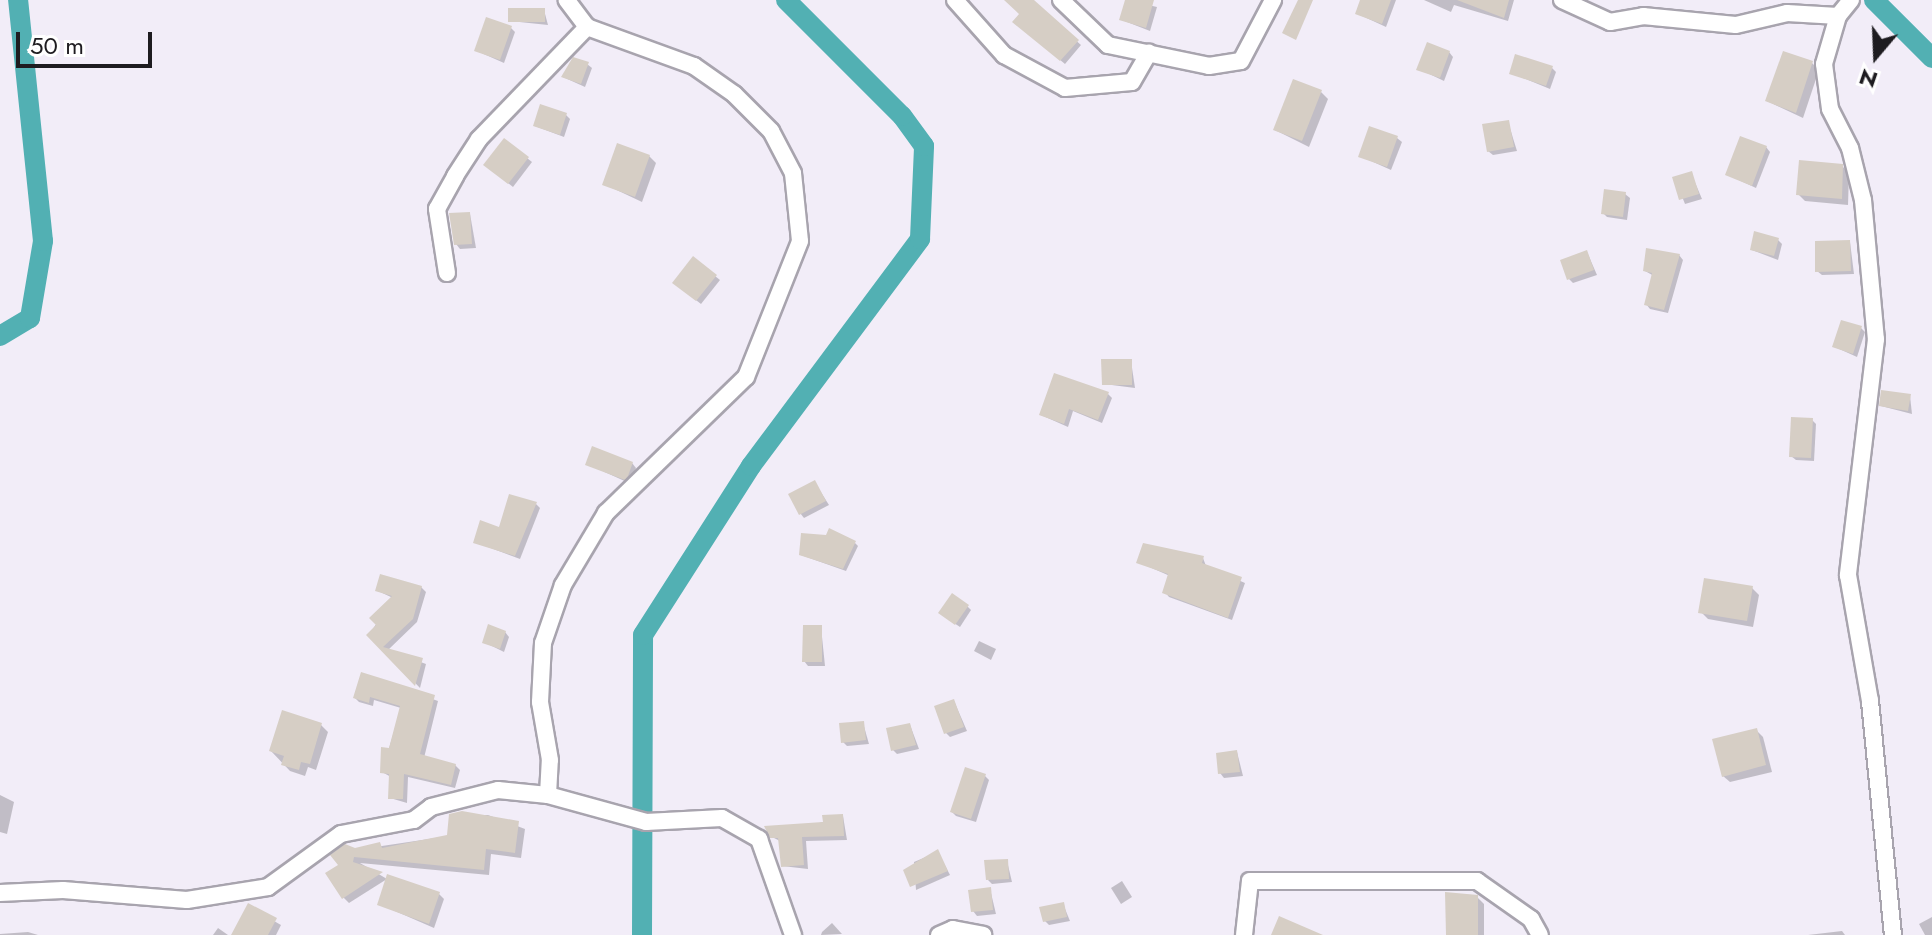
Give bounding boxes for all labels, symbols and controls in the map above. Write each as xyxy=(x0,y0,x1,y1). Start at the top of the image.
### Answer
scale bar xyxy=(20,16,156,66)
north arrow xyxy=(1836,16,1916,96)
text: 50 m xyxy=(30,28,84,63)
text: N xyxy=(1855,61,1882,97)

